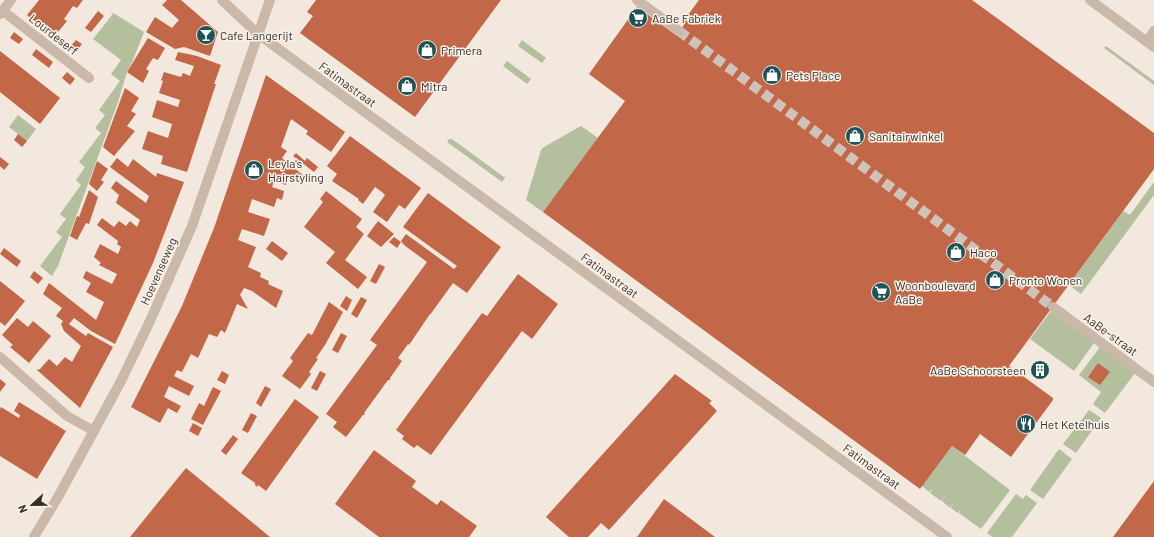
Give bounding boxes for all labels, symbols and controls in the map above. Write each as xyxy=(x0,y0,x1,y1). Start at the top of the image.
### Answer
supermarket icon: AaBe Fabriek xyxy=(627,7,649,29)
street label: Lourdeserf xyxy=(27,11,81,57)
place label: AaBe Fabriek xyxy=(652,11,721,25)
bar icon: Cafe Langerijt xyxy=(195,24,217,46)
place label: Cafe Langerijt xyxy=(220,28,293,42)
shop icon: Primera xyxy=(416,39,438,61)
place label: Primera xyxy=(441,43,482,57)
street label: Fatimastraat xyxy=(317,59,379,109)
shop icon: Pets Place xyxy=(761,64,783,86)
place label: Pets Place xyxy=(786,68,840,82)
shop icon: Mitra xyxy=(396,75,418,97)
place label: Mitra xyxy=(421,79,447,93)
shop icon: Sanitairwinkel xyxy=(844,125,866,147)
place label: Sanitairwinkel xyxy=(869,129,943,143)
place label: Leyla's Hairstyling xyxy=(268,156,324,184)
shop icon: Leyla's Hairstyling xyxy=(243,159,265,181)
street label: Hoevenseweg xyxy=(137,235,179,307)
shop icon: Haco xyxy=(945,241,967,263)
place label: Haco xyxy=(970,245,997,259)
street label: Fatimastraat xyxy=(579,250,641,300)
shop icon: Pronto Wonen xyxy=(984,269,1006,291)
place label: Pronto Wonen xyxy=(1009,273,1082,287)
place label: Woonboulevard AaBe xyxy=(895,278,976,306)
supermarket icon: Woonboulevard AaBe xyxy=(870,281,892,303)
street label: AaBe-straat xyxy=(1081,310,1141,358)
building icon: AaBe Schoorsteen xyxy=(1029,359,1051,381)
place label: AaBe Schoorsteen xyxy=(930,363,1026,377)
restaurant icon: Het Ketelhuis xyxy=(1015,413,1037,435)
place label: Het Ketelhuis xyxy=(1040,417,1110,431)
street label: Fatimastraat xyxy=(841,441,903,491)
north arrow xyxy=(12,485,52,525)
text: N xyxy=(15,503,30,515)

